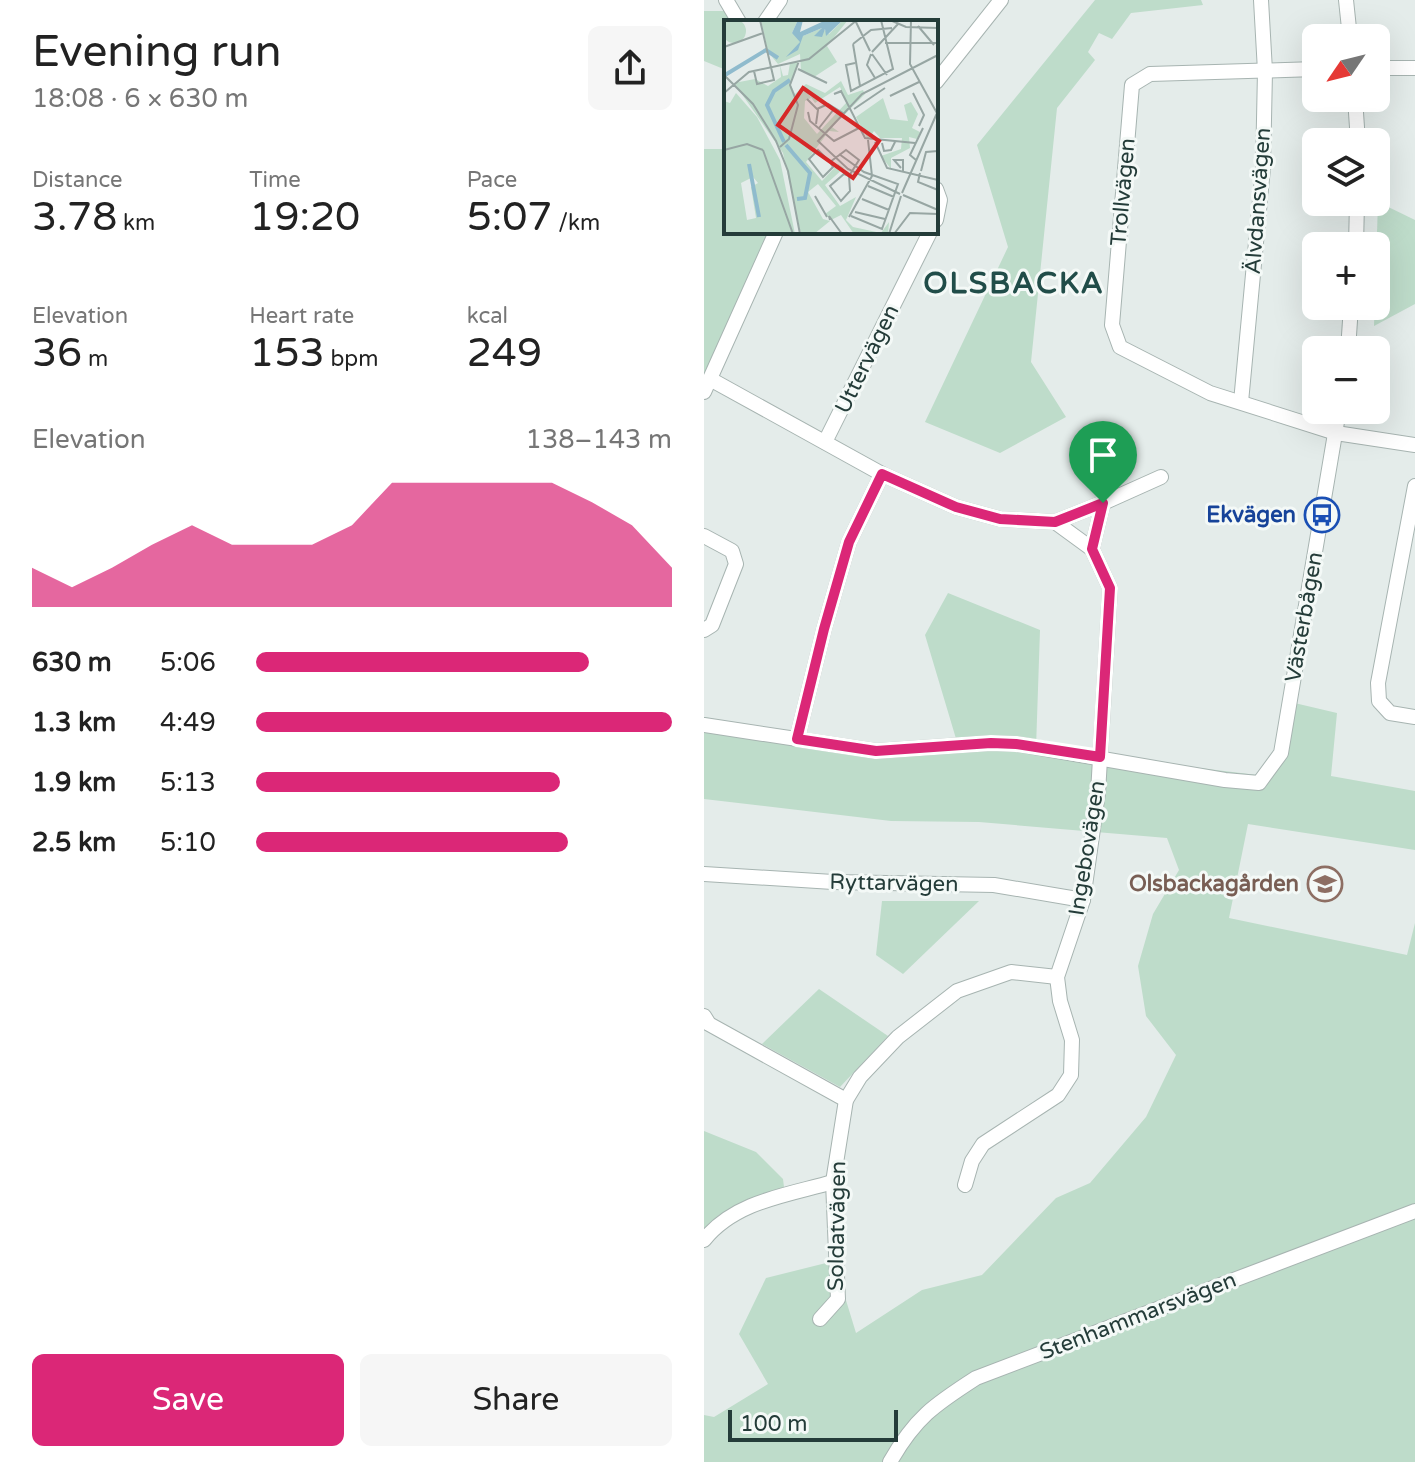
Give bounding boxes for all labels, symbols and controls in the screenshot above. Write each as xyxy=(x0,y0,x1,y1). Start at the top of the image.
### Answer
inset map xyxy=(724,20,938,234)
north arrow xyxy=(1302,24,1390,112)
map controls xyxy=(1302,24,1390,424)
text: Evening run xyxy=(32,26,281,79)
button: share xyxy=(588,26,672,110)
text: 18:08 · 6 × 630 m xyxy=(32,83,248,114)
street label: Älvdansvägen xyxy=(1240,127,1276,275)
button: layers xyxy=(1302,128,1390,216)
street label: Trollvägen xyxy=(1105,137,1141,247)
text: Distance xyxy=(32,167,123,193)
text: Time xyxy=(249,167,301,193)
text: Pace xyxy=(467,167,517,193)
text: 3.78 xyxy=(32,193,117,241)
text: 19:20 xyxy=(249,193,360,241)
text: 5:07 xyxy=(467,193,552,241)
text: km xyxy=(117,210,155,236)
text: /km xyxy=(552,210,600,236)
button: + xyxy=(1302,232,1390,320)
district label: OLSBACKA xyxy=(923,265,1105,302)
street label: Uttervägen xyxy=(830,300,904,418)
text: Elevation xyxy=(32,303,128,329)
text: Heart rate xyxy=(249,303,354,329)
text: kcal xyxy=(467,303,508,329)
text: 36 xyxy=(32,329,82,377)
text: 153 xyxy=(249,329,325,377)
text: 249 xyxy=(467,329,542,377)
button: − xyxy=(1302,336,1390,424)
text: m xyxy=(82,346,108,372)
text: bpm xyxy=(325,346,378,372)
pin xyxy=(1069,421,1137,503)
text: Elevation xyxy=(32,424,146,455)
text: 138–143 m xyxy=(526,424,672,455)
icon: arrive xyxy=(1081,433,1125,477)
bus stop icon: Ekvägen xyxy=(1303,496,1341,534)
place label: Ekvägen xyxy=(1206,502,1296,528)
street label: Västerbågen xyxy=(1280,550,1328,684)
text: 630 m xyxy=(32,647,112,678)
text: 5:06 xyxy=(160,647,216,678)
text: 1.3 km xyxy=(32,707,116,738)
text: 4:49 xyxy=(160,707,216,738)
text: 1.9 km xyxy=(32,767,116,798)
text: 5:13 xyxy=(160,767,216,798)
street label: Ingebovägen xyxy=(1063,779,1111,917)
text: 2.5 km xyxy=(32,827,116,858)
text: 5:10 xyxy=(160,827,216,858)
school or university icon: Olsbackagården xyxy=(1306,865,1344,903)
street label: Ryttarvägen xyxy=(829,869,959,897)
place label: Olsbackagården xyxy=(1129,871,1299,897)
street label: Soldatvägen xyxy=(823,1161,851,1291)
street label: Stenhammarsvägen xyxy=(1036,1267,1240,1365)
button: Save xyxy=(32,1354,344,1446)
button: Share xyxy=(360,1354,672,1446)
scale bar xyxy=(728,1406,898,1442)
text: 100 m xyxy=(740,1411,807,1437)

